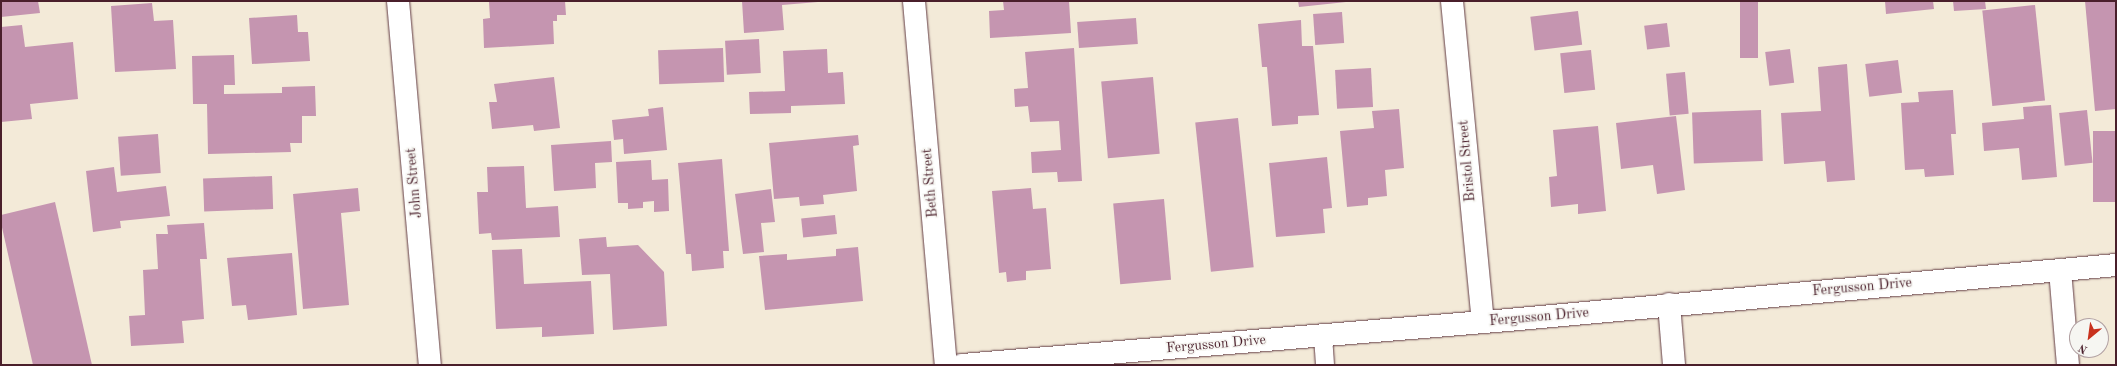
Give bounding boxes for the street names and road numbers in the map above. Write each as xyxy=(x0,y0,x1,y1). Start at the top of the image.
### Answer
street label: Bristol Street xyxy=(1455,119,1479,203)
street label: John Street xyxy=(403,147,425,219)
street label: Beth Street xyxy=(919,148,941,218)
street label: Fergusson Drive xyxy=(1812,274,1912,300)
street label: Fergusson Drive xyxy=(1489,304,1589,330)
street label: Fergusson Drive xyxy=(1166,331,1266,357)

